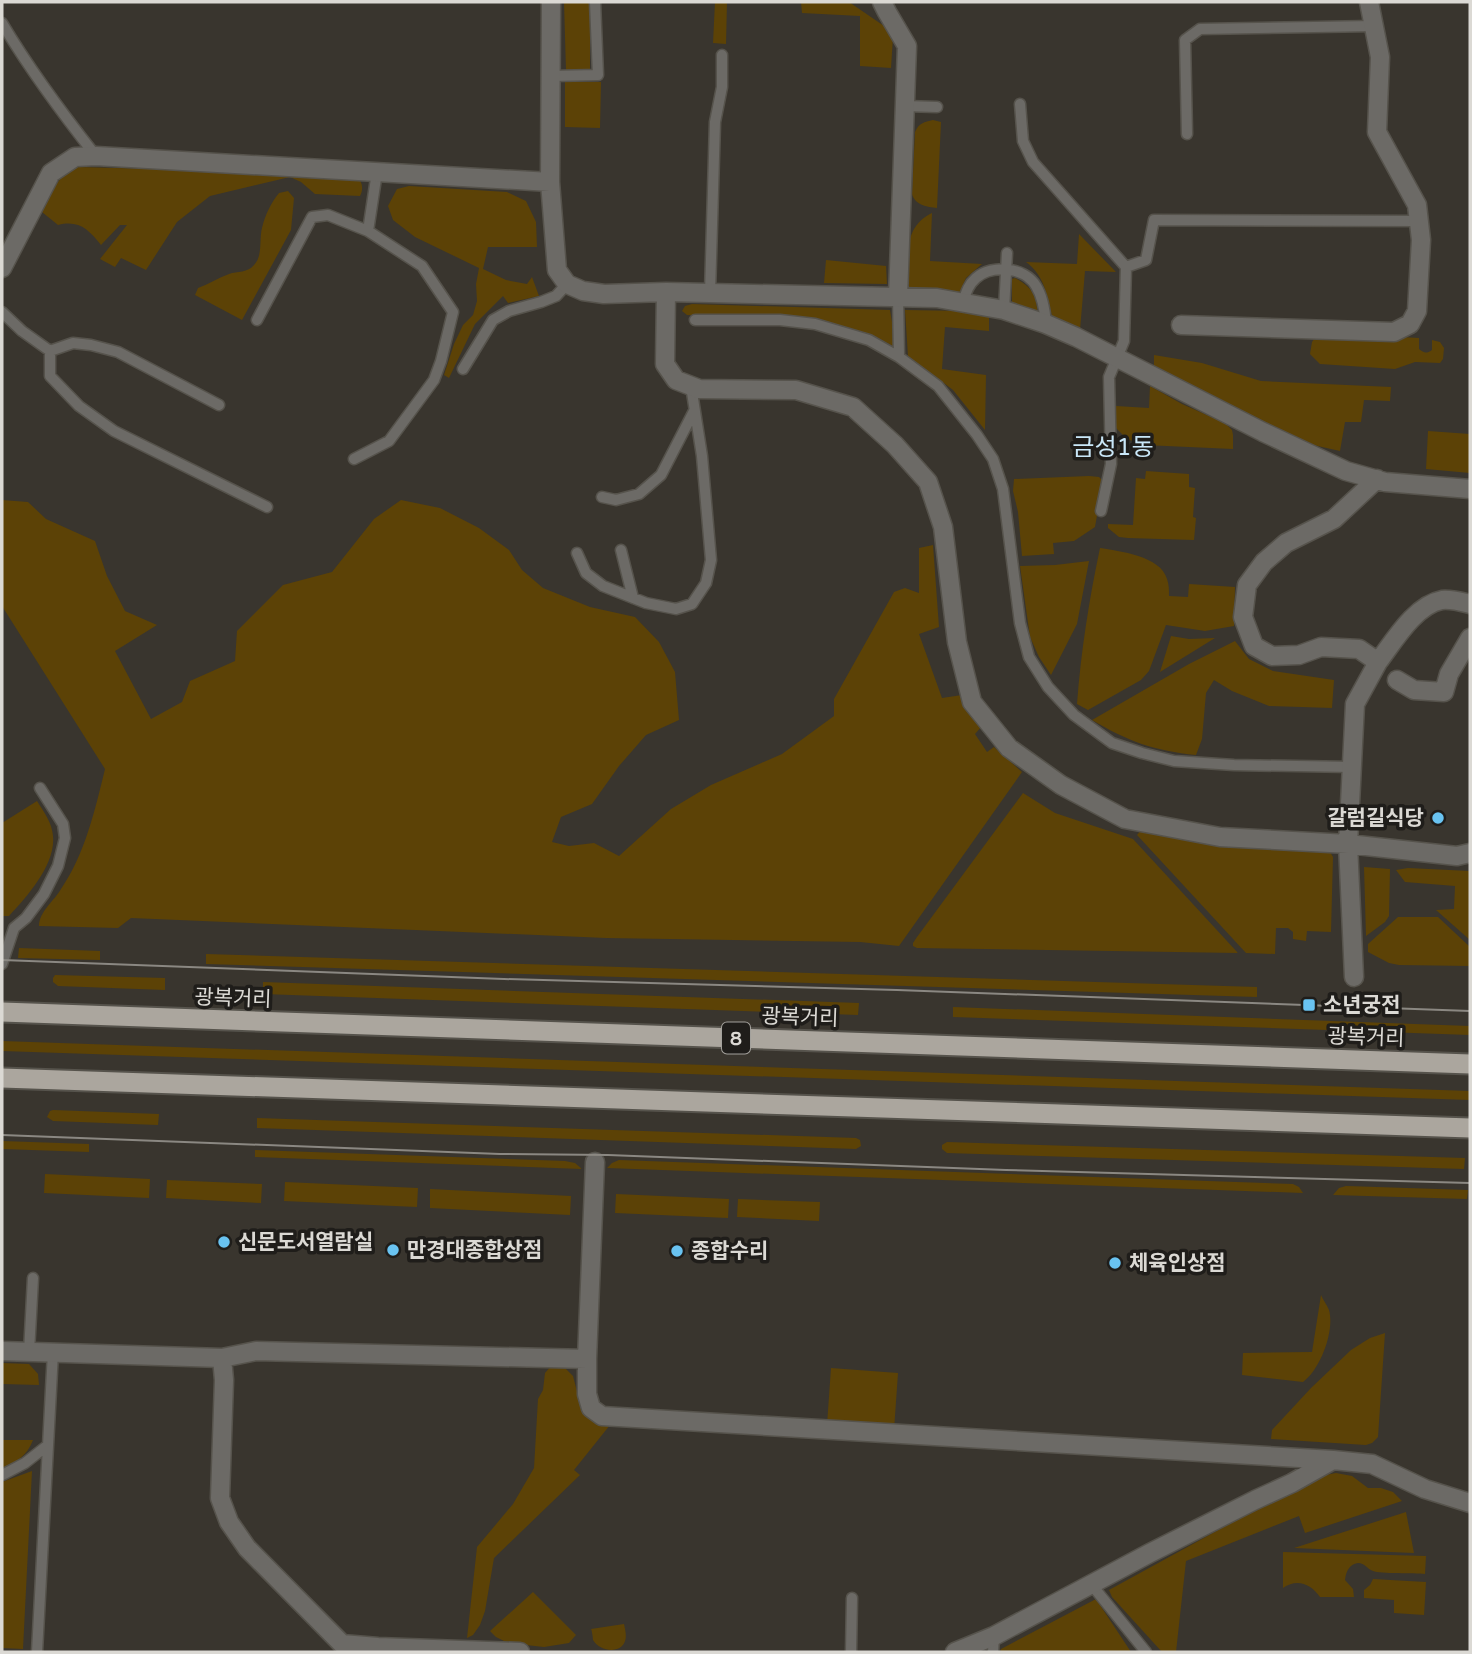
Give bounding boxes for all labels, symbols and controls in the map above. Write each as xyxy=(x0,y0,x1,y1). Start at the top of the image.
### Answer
district label: 금성1동 xyxy=(1072,433,1154,462)
place label: 갈럼길식당 xyxy=(1327,806,1424,831)
marker: 갈럼길식당 xyxy=(1430,810,1446,826)
street label: 광복거리 xyxy=(194,985,272,1012)
place label: 소년궁전 xyxy=(1323,993,1400,1018)
marker: 소년궁전 xyxy=(1301,997,1317,1013)
street label: 광복거리 xyxy=(761,1004,839,1031)
road number: 8 xyxy=(722,1022,750,1054)
street label: 광복거리 xyxy=(1327,1024,1405,1051)
place label: 신문도서열람실 xyxy=(238,1230,373,1255)
marker: 신문도서열람실 xyxy=(216,1234,232,1250)
place label: 만경대종합상점 xyxy=(407,1238,542,1263)
place label: 종합수리 xyxy=(691,1239,768,1264)
marker: 만경대종합상점 xyxy=(385,1242,401,1258)
marker: 종합수리 xyxy=(669,1243,685,1259)
place label: 체육인상점 xyxy=(1129,1251,1226,1276)
marker: 체육인상점 xyxy=(1107,1255,1123,1271)

